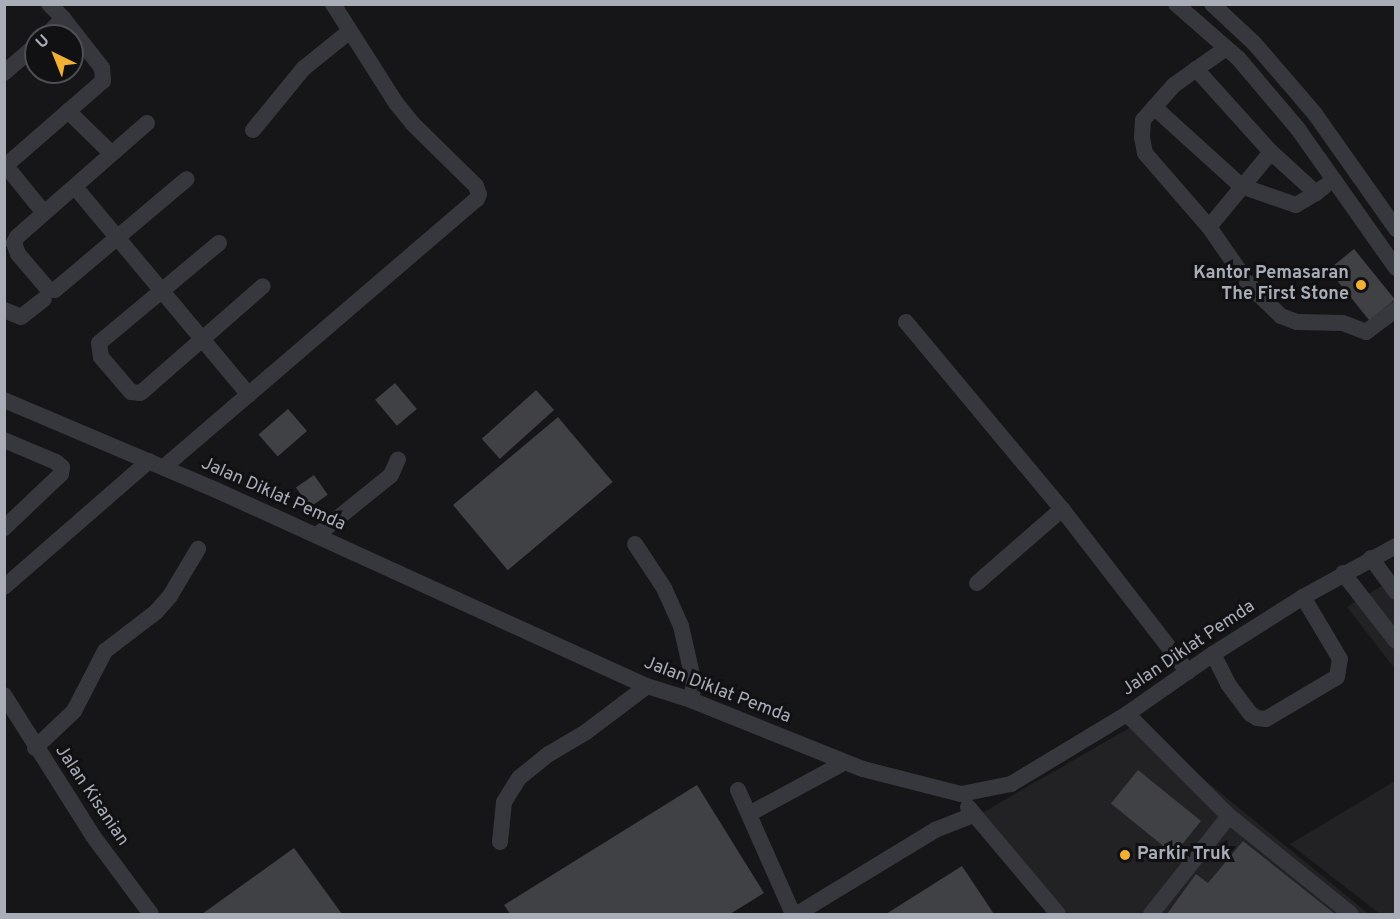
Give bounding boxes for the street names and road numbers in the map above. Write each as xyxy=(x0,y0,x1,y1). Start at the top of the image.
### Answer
street label: Jalan Diklat Pemda xyxy=(197,453,349,537)
street label: Jalan Diklat Pemda xyxy=(1118,596,1260,702)
street label: Jalan Diklat Pemda xyxy=(640,653,794,729)
street label: Jalan Kisanian xyxy=(49,741,133,851)

